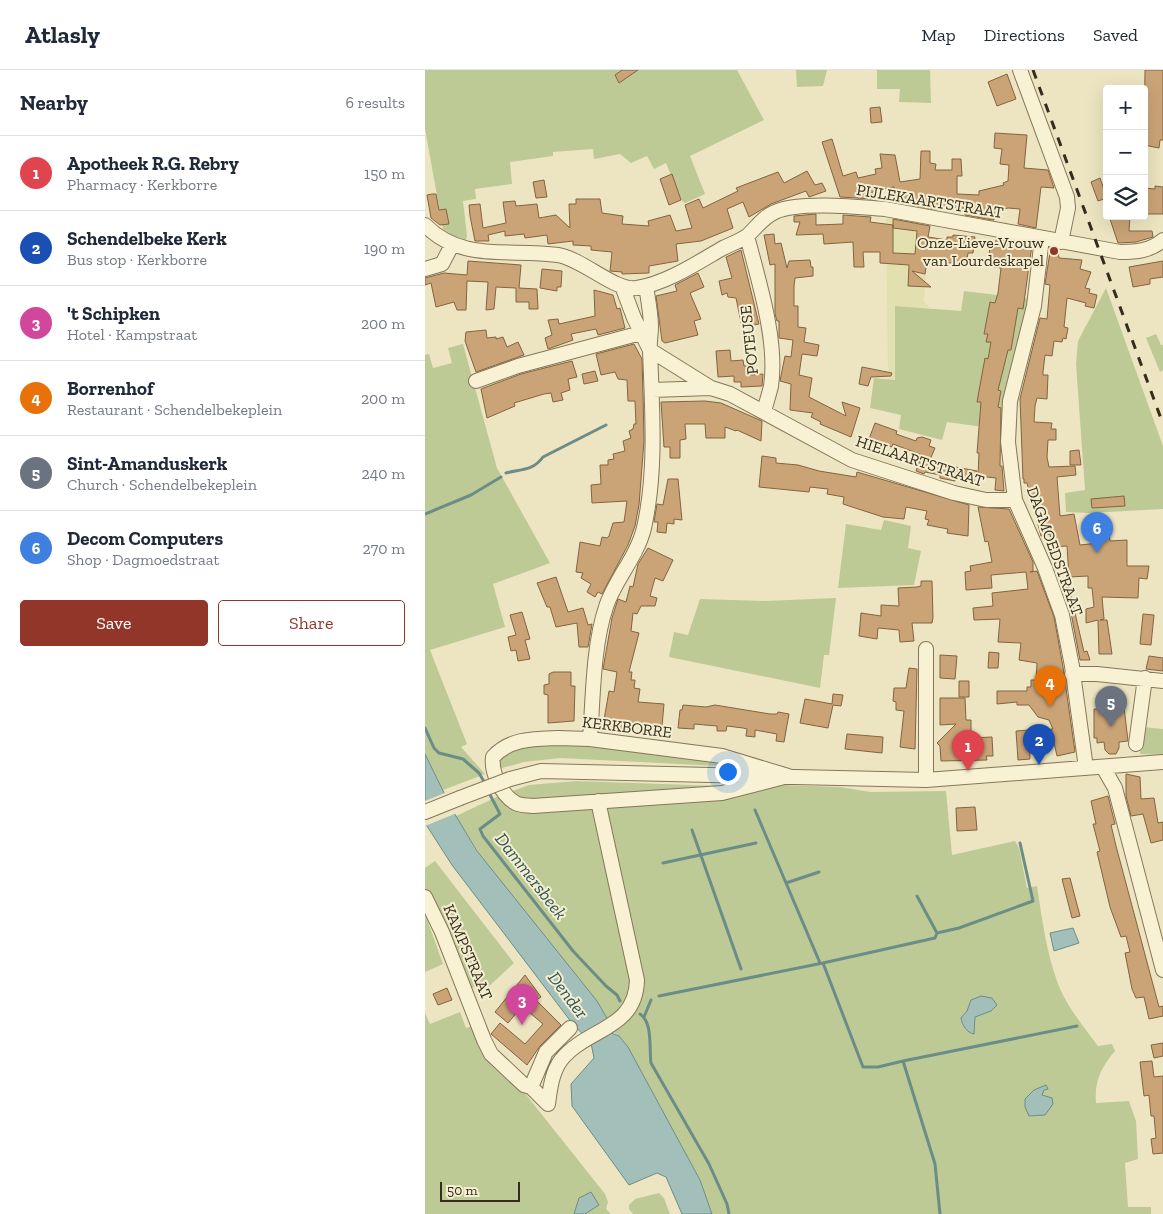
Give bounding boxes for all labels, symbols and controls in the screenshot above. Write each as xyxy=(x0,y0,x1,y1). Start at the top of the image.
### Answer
text: Atlasly xyxy=(25,20,100,49)
text: Map xyxy=(921,24,956,46)
text: Directions xyxy=(984,24,1065,46)
text: Saved xyxy=(1093,24,1138,46)
map controls xyxy=(1103,85,1148,220)
button: + xyxy=(1103,85,1148,130)
text: Nearby xyxy=(20,90,88,115)
text: 6 results xyxy=(345,93,405,112)
button: − xyxy=(1103,130,1148,175)
text: Apotheek R.G. Rebry xyxy=(67,152,239,175)
text: 1 xyxy=(33,164,39,183)
text: 150 m xyxy=(364,164,405,183)
text: Pharmacy · Kerkborre xyxy=(67,175,217,194)
button: layers xyxy=(1103,175,1148,220)
street label: PIJLEKAARTSTRAAT xyxy=(855,180,1005,222)
text: Schendelbeke Kerk xyxy=(67,227,227,250)
place label: Onze-Lieve-Vrouw van Lourdeskapel xyxy=(917,233,1045,270)
text: 2 xyxy=(32,239,40,258)
text: 190 m xyxy=(364,239,405,258)
marker: Onze-Lieve-Vrouw van Lourdeskapel xyxy=(1048,245,1060,257)
text: Bus stop · Kerkborre xyxy=(67,250,207,269)
text: 't Schipken xyxy=(67,302,160,325)
street label: POTEUSE xyxy=(736,304,762,376)
text: 3 xyxy=(32,314,40,333)
text: 200 m xyxy=(361,314,405,333)
text: Hotel · Kampstraat xyxy=(67,325,197,344)
text: Borrenhof xyxy=(67,377,153,400)
text: 4 xyxy=(31,389,41,408)
text: 200 m xyxy=(361,389,405,408)
text: Restaurant · Schendelbekeplein xyxy=(67,400,282,419)
street label: HIELAARTSTRAAT xyxy=(853,431,987,491)
text: Sint-Amanduskerk xyxy=(67,452,227,475)
text: 5 xyxy=(32,464,40,483)
text: 240 m xyxy=(361,464,405,483)
text: Church · Schendelbekeplein xyxy=(67,475,257,494)
street label: DAGMOEDSTRAAT xyxy=(1023,484,1087,618)
pin: 6 xyxy=(1081,512,1113,553)
text: Decom Computers xyxy=(67,527,223,550)
text: 6 xyxy=(32,539,40,558)
text: 270 m xyxy=(363,539,405,558)
text: Shop · Dagmoedstraat xyxy=(67,550,219,569)
button: Save xyxy=(20,600,208,646)
button: Share xyxy=(218,600,405,646)
pin: 4 xyxy=(1034,666,1066,707)
pin: 5 xyxy=(1095,686,1127,727)
street label: KERKBORRE xyxy=(581,712,673,742)
pin: 2 xyxy=(1023,724,1055,765)
pin: 1 xyxy=(952,730,984,771)
your location xyxy=(715,759,741,785)
water label: Dammersbeek xyxy=(490,828,572,924)
street label: KAMPSTRAAT xyxy=(439,901,497,1003)
water label: Dender xyxy=(543,967,593,1023)
pin: 3 xyxy=(506,984,538,1025)
scale bar xyxy=(440,1179,520,1202)
text: 50 m xyxy=(447,1182,478,1199)

